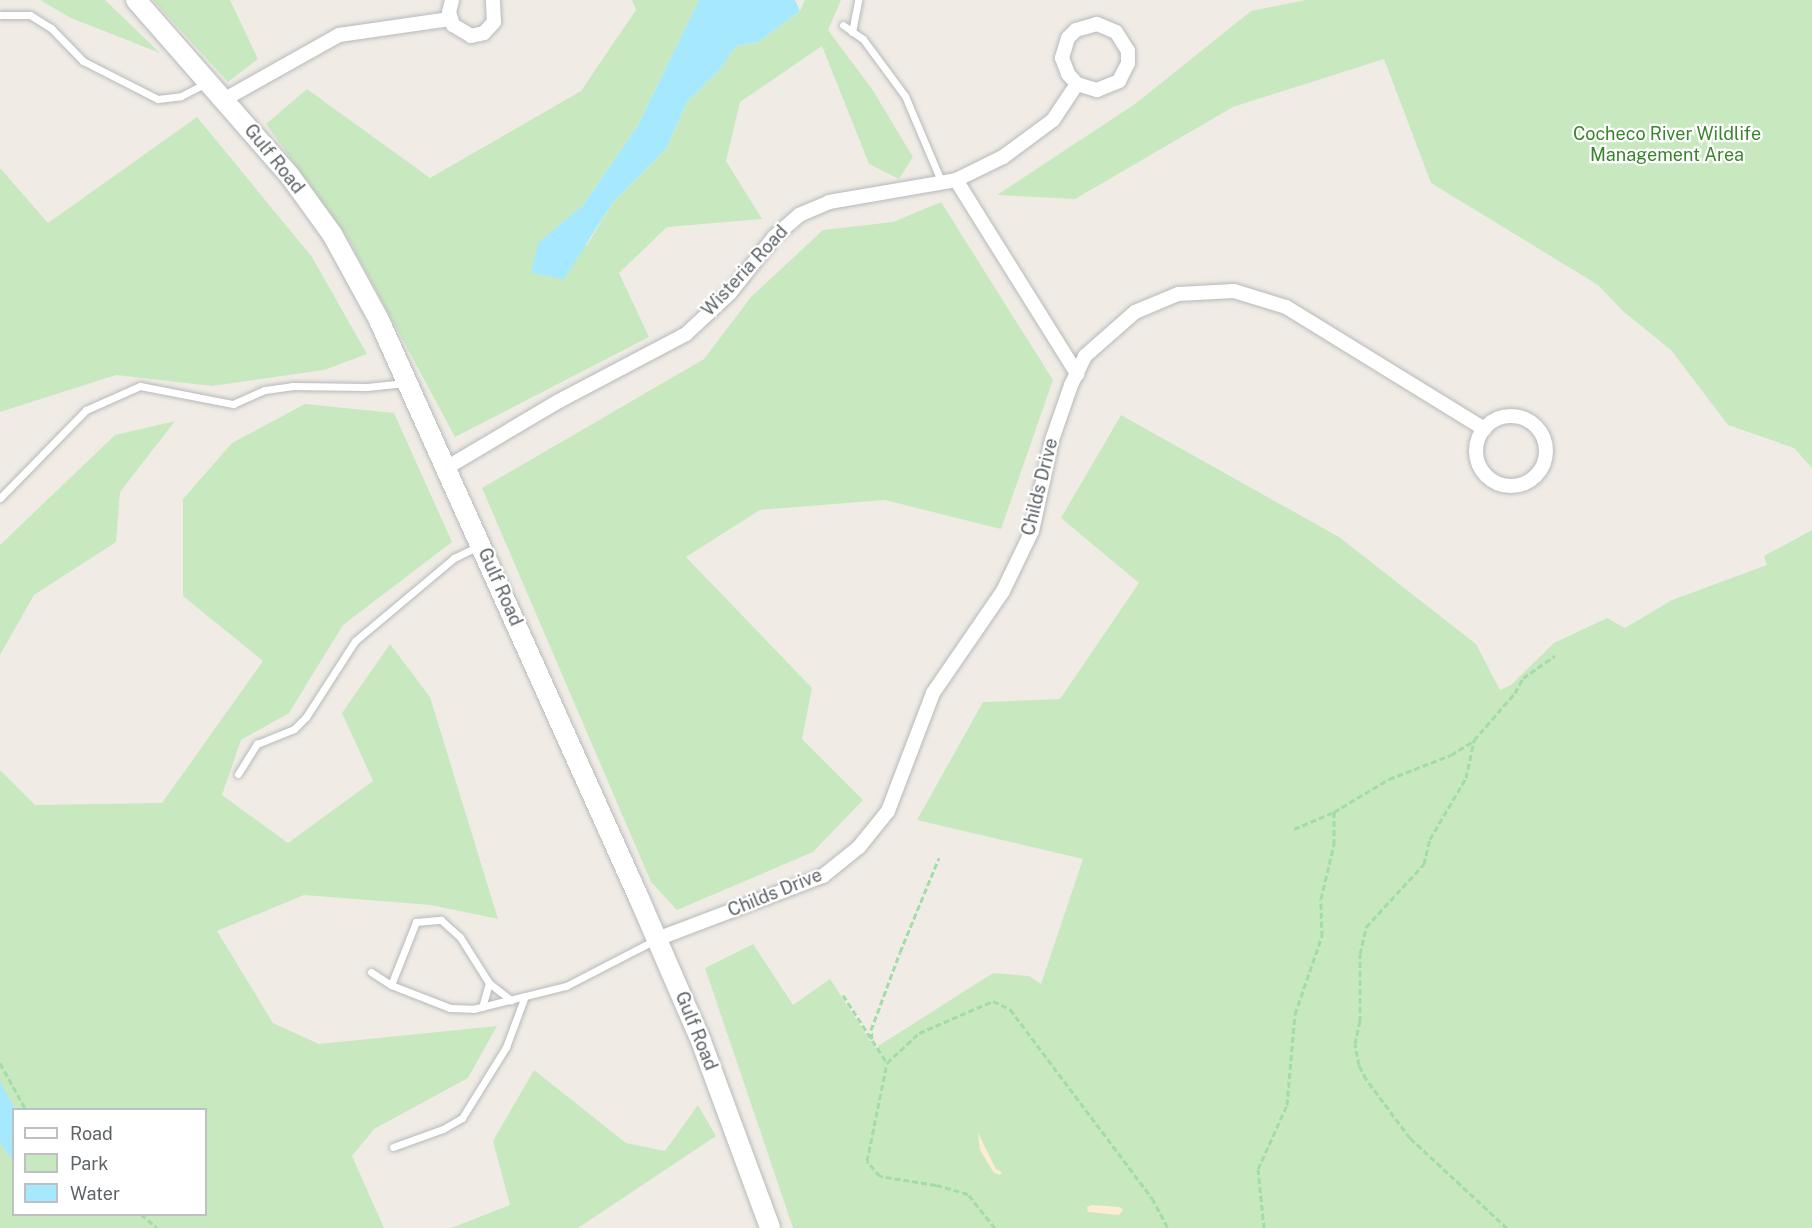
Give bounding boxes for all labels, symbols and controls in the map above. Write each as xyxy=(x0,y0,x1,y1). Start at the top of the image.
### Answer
street label: Gulf Road xyxy=(240,120,308,198)
park label: Cocheco River Wildlife Management Area xyxy=(1573,124,1761,166)
street label: Wisteria Road xyxy=(698,221,792,321)
street label: Childs Drive xyxy=(1017,436,1063,538)
street label: Gulf Road xyxy=(473,545,527,629)
street label: Childs Drive xyxy=(725,864,825,922)
street label: Gulf Road xyxy=(670,989,722,1073)
legend xyxy=(12,1108,207,1216)
text: Road xyxy=(70,1123,113,1144)
text: Park xyxy=(70,1153,108,1174)
text: Water xyxy=(70,1183,120,1204)

